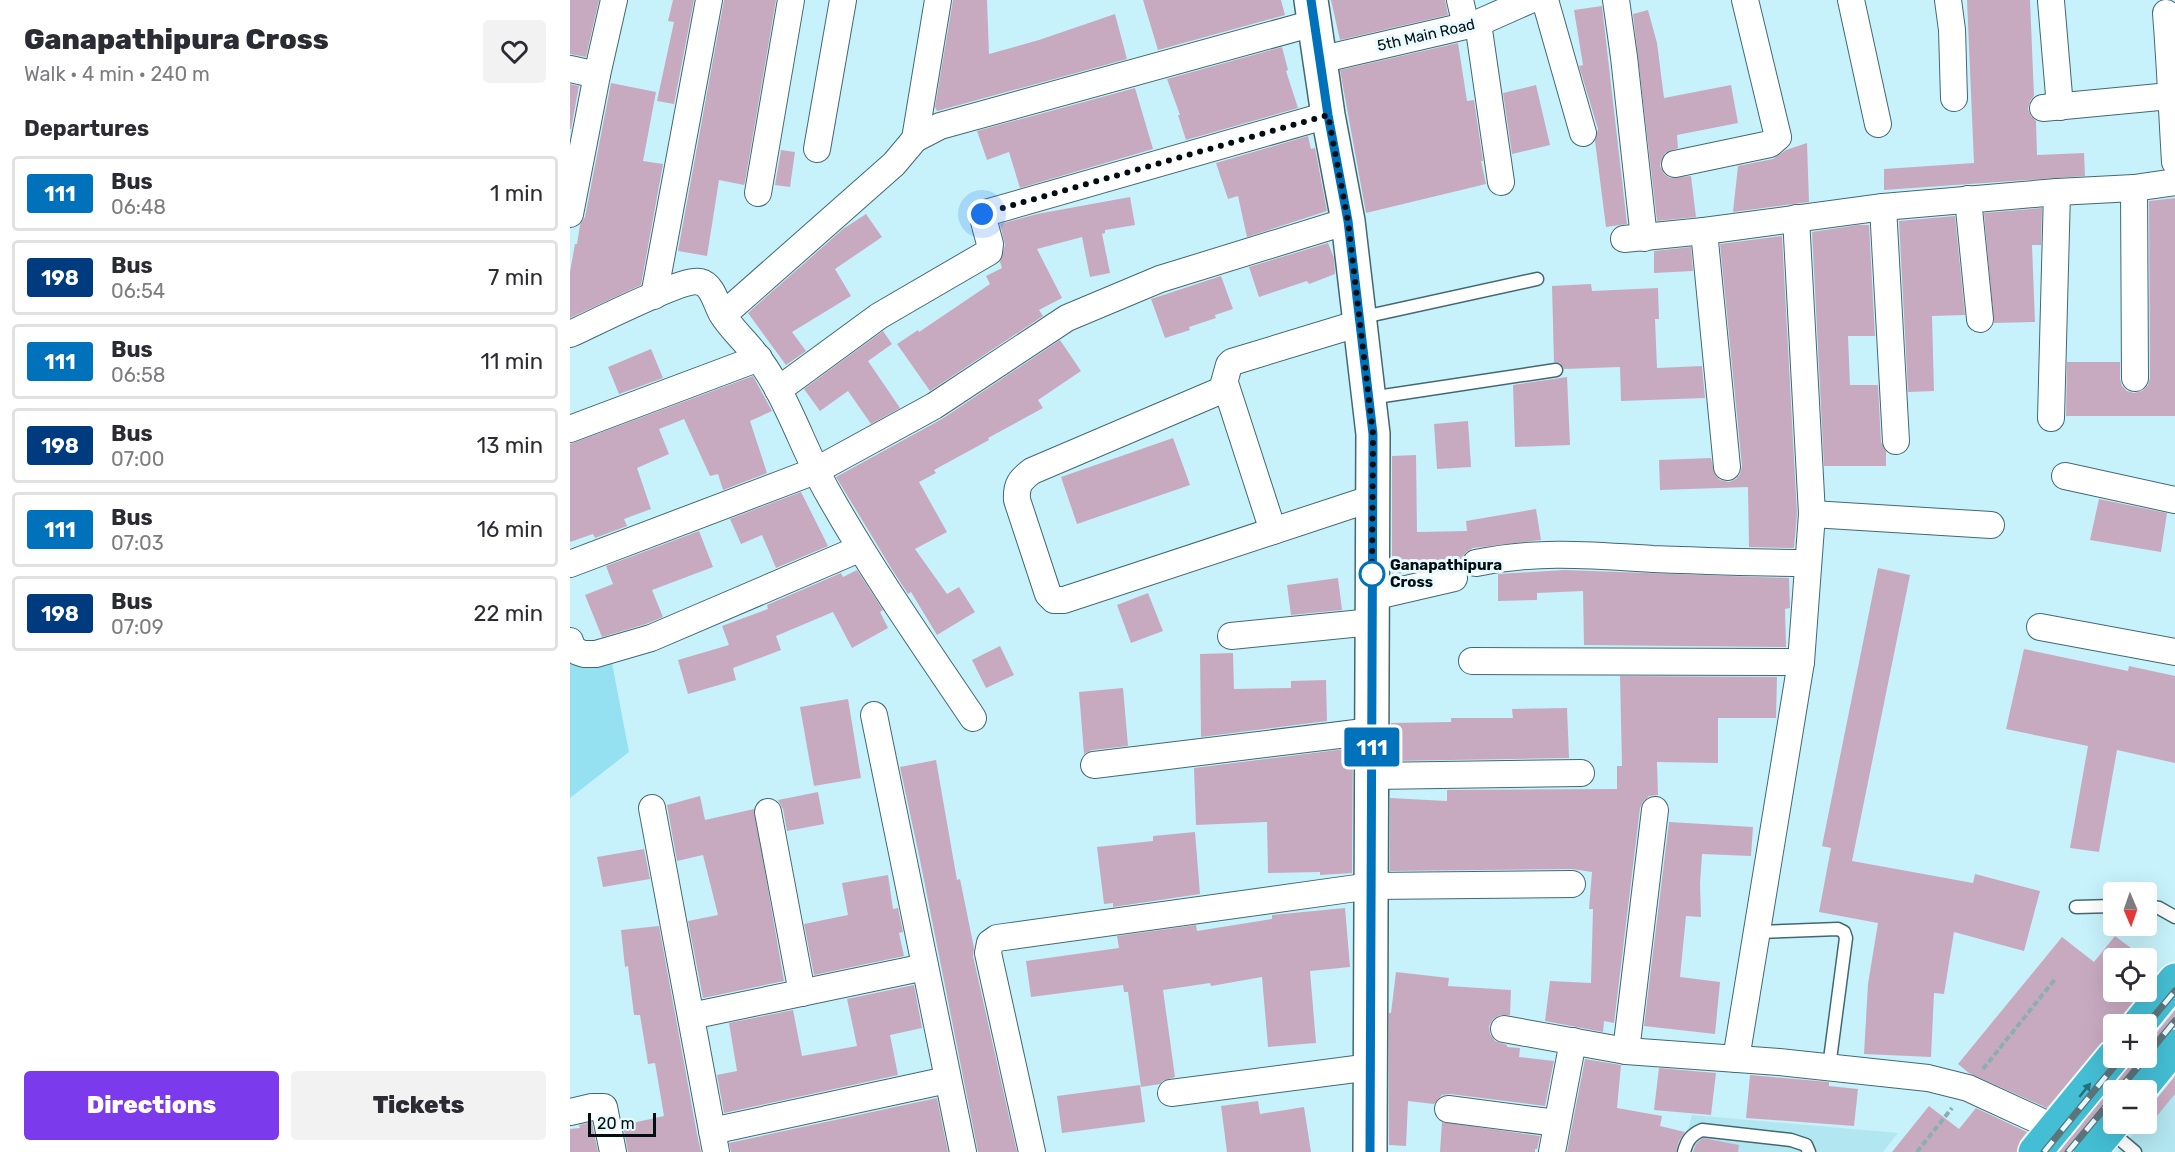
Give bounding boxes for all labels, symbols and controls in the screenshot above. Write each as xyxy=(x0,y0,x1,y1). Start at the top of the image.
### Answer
street label: 5th Main Road xyxy=(1375,15,1477,55)
button: heart xyxy=(483,20,546,83)
text: Ganapathipura Cross xyxy=(24,23,329,56)
text: Walk · 4 min · 240 m xyxy=(24,62,210,86)
text: Departures xyxy=(24,115,149,142)
text: Bus xyxy=(111,168,153,195)
text: 1 min xyxy=(490,180,543,207)
text: 111 xyxy=(44,181,76,206)
text: 06:48 xyxy=(111,195,166,219)
your location xyxy=(967,199,997,229)
text: Bus xyxy=(111,252,153,279)
text: 7 min xyxy=(488,264,543,291)
text: 198 xyxy=(41,265,79,290)
text: 06:54 xyxy=(111,279,165,303)
text: Bus xyxy=(111,336,153,363)
text: 11 min xyxy=(481,348,543,375)
text: 111 xyxy=(44,349,76,374)
text: 06:58 xyxy=(111,363,165,387)
text: Bus xyxy=(111,420,153,447)
text: 13 min xyxy=(477,432,543,459)
text: 198 xyxy=(41,433,79,458)
text: 07:00 xyxy=(111,447,164,471)
text: Bus xyxy=(111,504,153,531)
text: 16 min xyxy=(477,516,543,543)
text: 111 xyxy=(44,517,76,542)
text: 07:03 xyxy=(111,531,164,555)
place label: Ganapathipura Cross xyxy=(1390,556,1502,591)
marker: Ganapathipura Cross xyxy=(1359,561,1385,587)
text: Bus xyxy=(111,588,153,615)
text: 22 min xyxy=(474,600,543,627)
text: 198 xyxy=(41,601,79,626)
text: 07:09 xyxy=(111,615,164,639)
line badge: 111 xyxy=(1338,728,1406,766)
text: 111 xyxy=(1356,735,1388,760)
north arrow xyxy=(2103,882,2157,936)
map controls xyxy=(2103,882,2157,1134)
button: locate xyxy=(2103,948,2157,1002)
button: + xyxy=(2103,1014,2157,1068)
button: Directions xyxy=(24,1071,279,1140)
button: Tickets xyxy=(291,1071,546,1140)
button: − xyxy=(2103,1080,2157,1134)
one-way arrow xyxy=(2078,1083,2091,1098)
scale bar xyxy=(588,1110,656,1138)
text: 20 m xyxy=(597,1114,635,1133)

